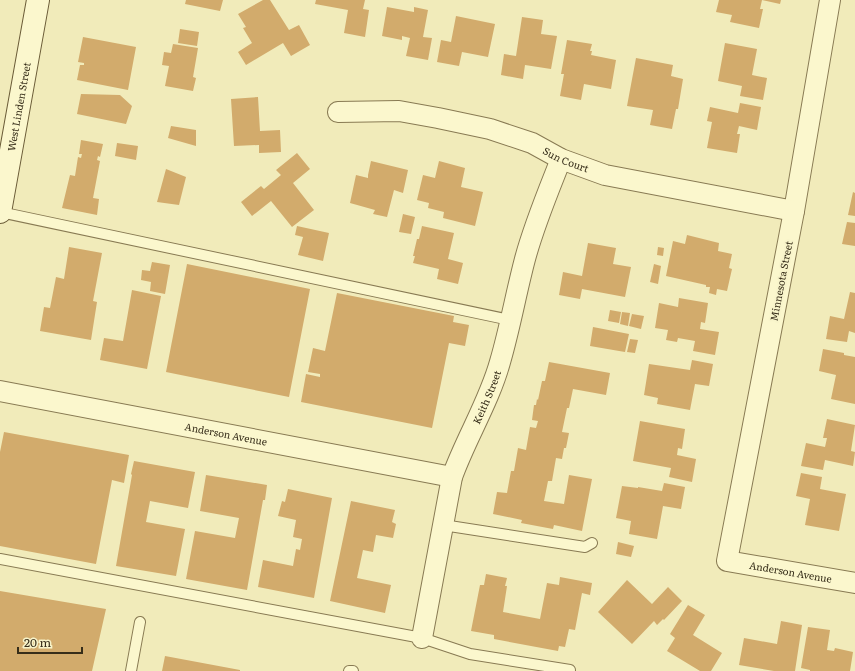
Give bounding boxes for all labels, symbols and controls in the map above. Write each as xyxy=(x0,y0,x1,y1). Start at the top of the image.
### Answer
street label: West Linden Street xyxy=(3,61,34,152)
street label: Sun Court xyxy=(540,143,591,176)
street label: Minnesota Street xyxy=(765,239,796,322)
street label: Keith Street xyxy=(468,368,504,426)
street label: Anderson Avenue xyxy=(184,418,269,449)
street label: Anderson Avenue xyxy=(748,557,833,586)
scale bar xyxy=(18,629,82,655)
text: 20 m xyxy=(24,633,51,651)

